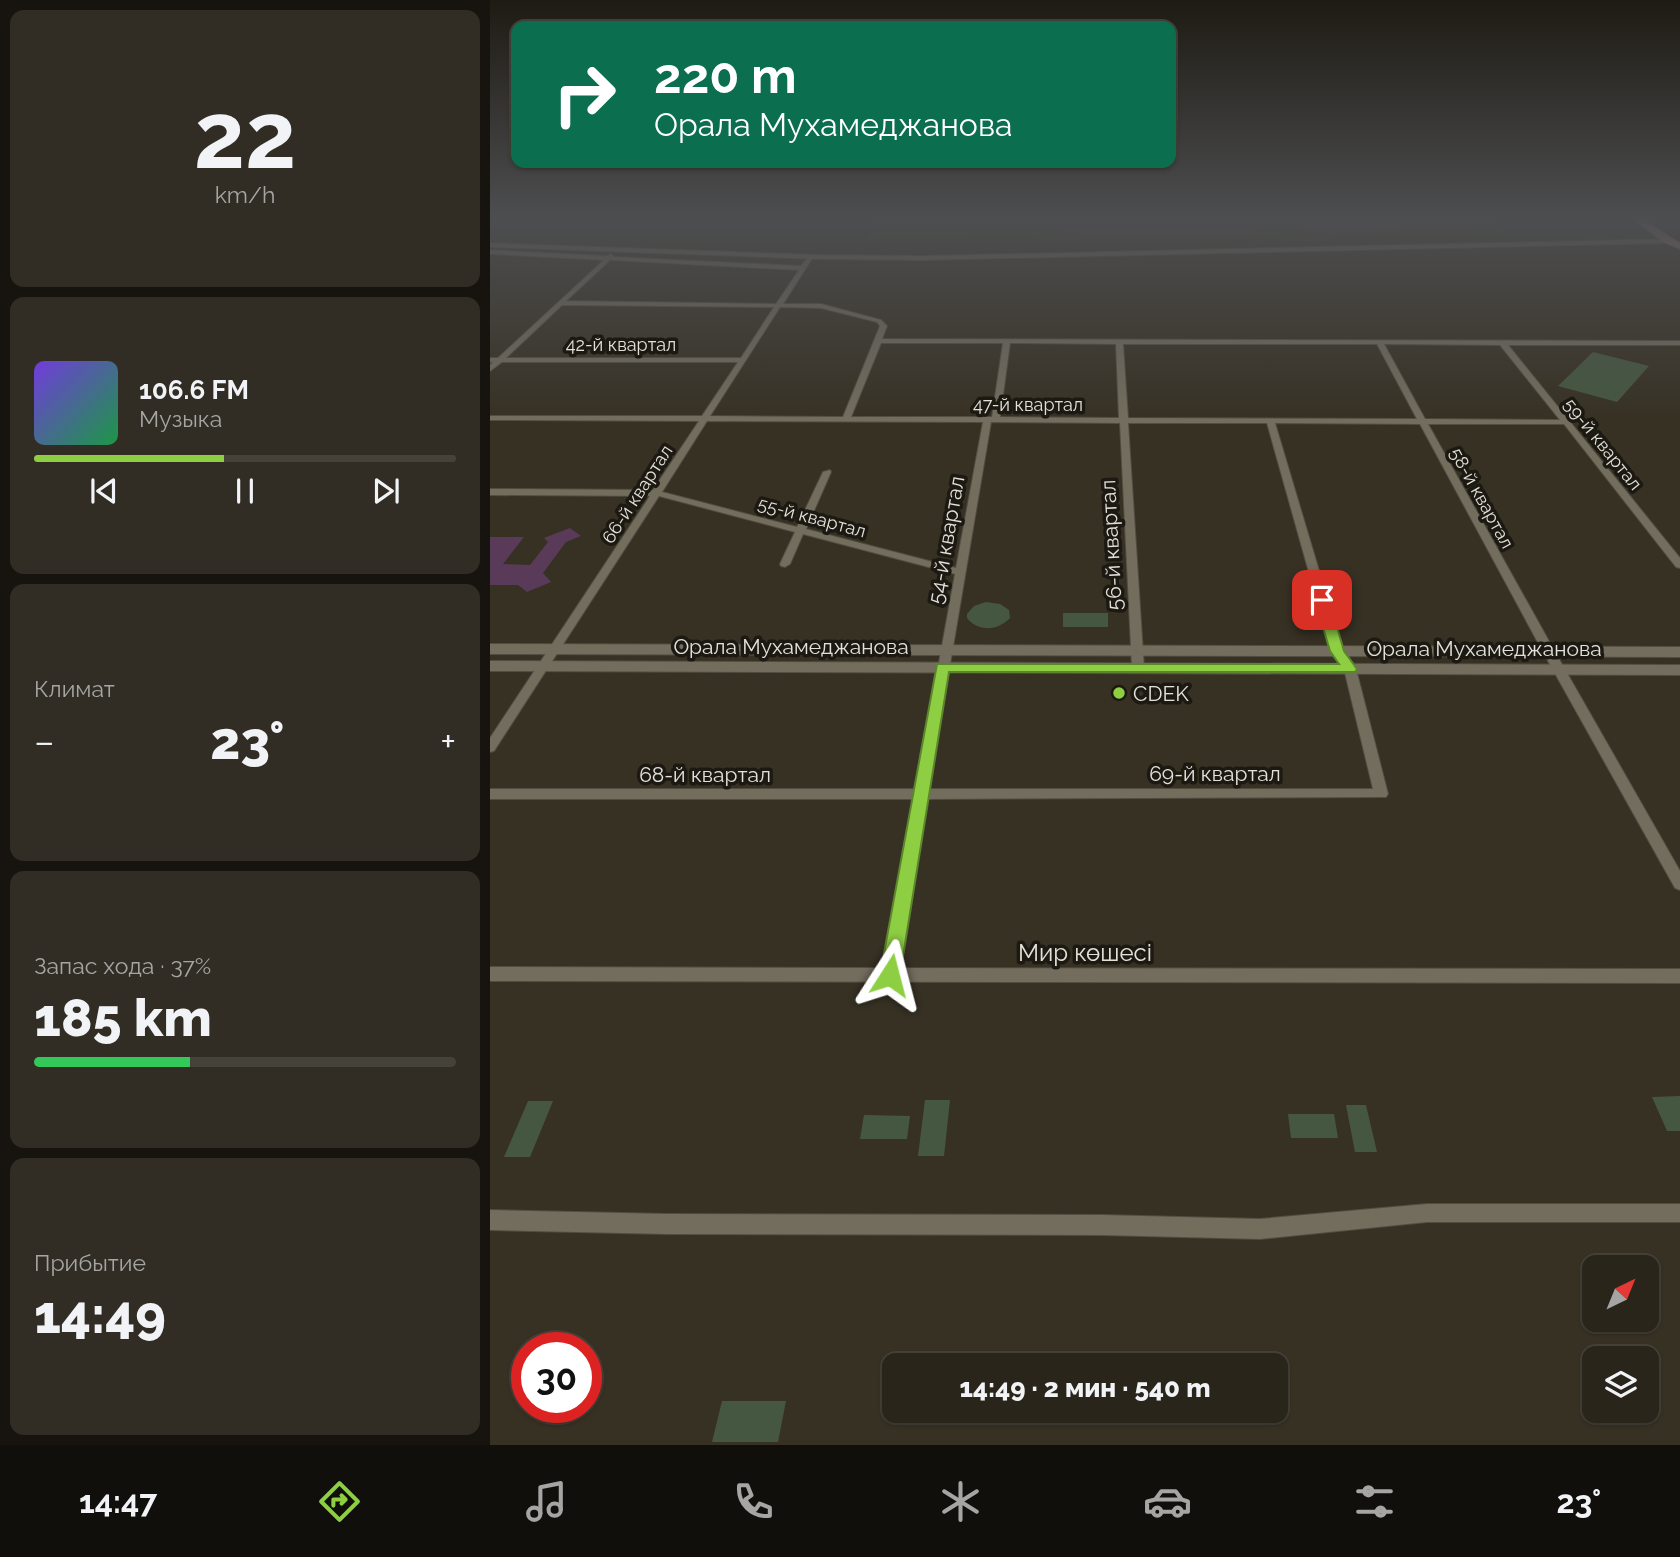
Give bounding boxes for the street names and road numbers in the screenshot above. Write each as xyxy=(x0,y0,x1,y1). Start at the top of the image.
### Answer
street label: 42-й квартал xyxy=(566,334,676,355)
street label: 47-й квартал xyxy=(973,394,1083,415)
street label: 59-й квартал xyxy=(1560,394,1646,494)
street label: 66-й квартал xyxy=(597,441,677,547)
street label: 58-й квартал xyxy=(1446,444,1518,552)
street label: 54-й квартал xyxy=(922,474,970,606)
street label: 56-й квартал xyxy=(1095,479,1127,611)
street label: 55-й квартал xyxy=(756,493,868,541)
street label: Орала Мухамеджанова xyxy=(673,634,909,659)
street label: Орала Мухамеджанова xyxy=(1366,636,1602,661)
street label: 69-й квартал xyxy=(1149,761,1281,786)
street label: 68-й квартал xyxy=(639,762,771,787)
street label: Мир көшесі xyxy=(1018,938,1152,967)

